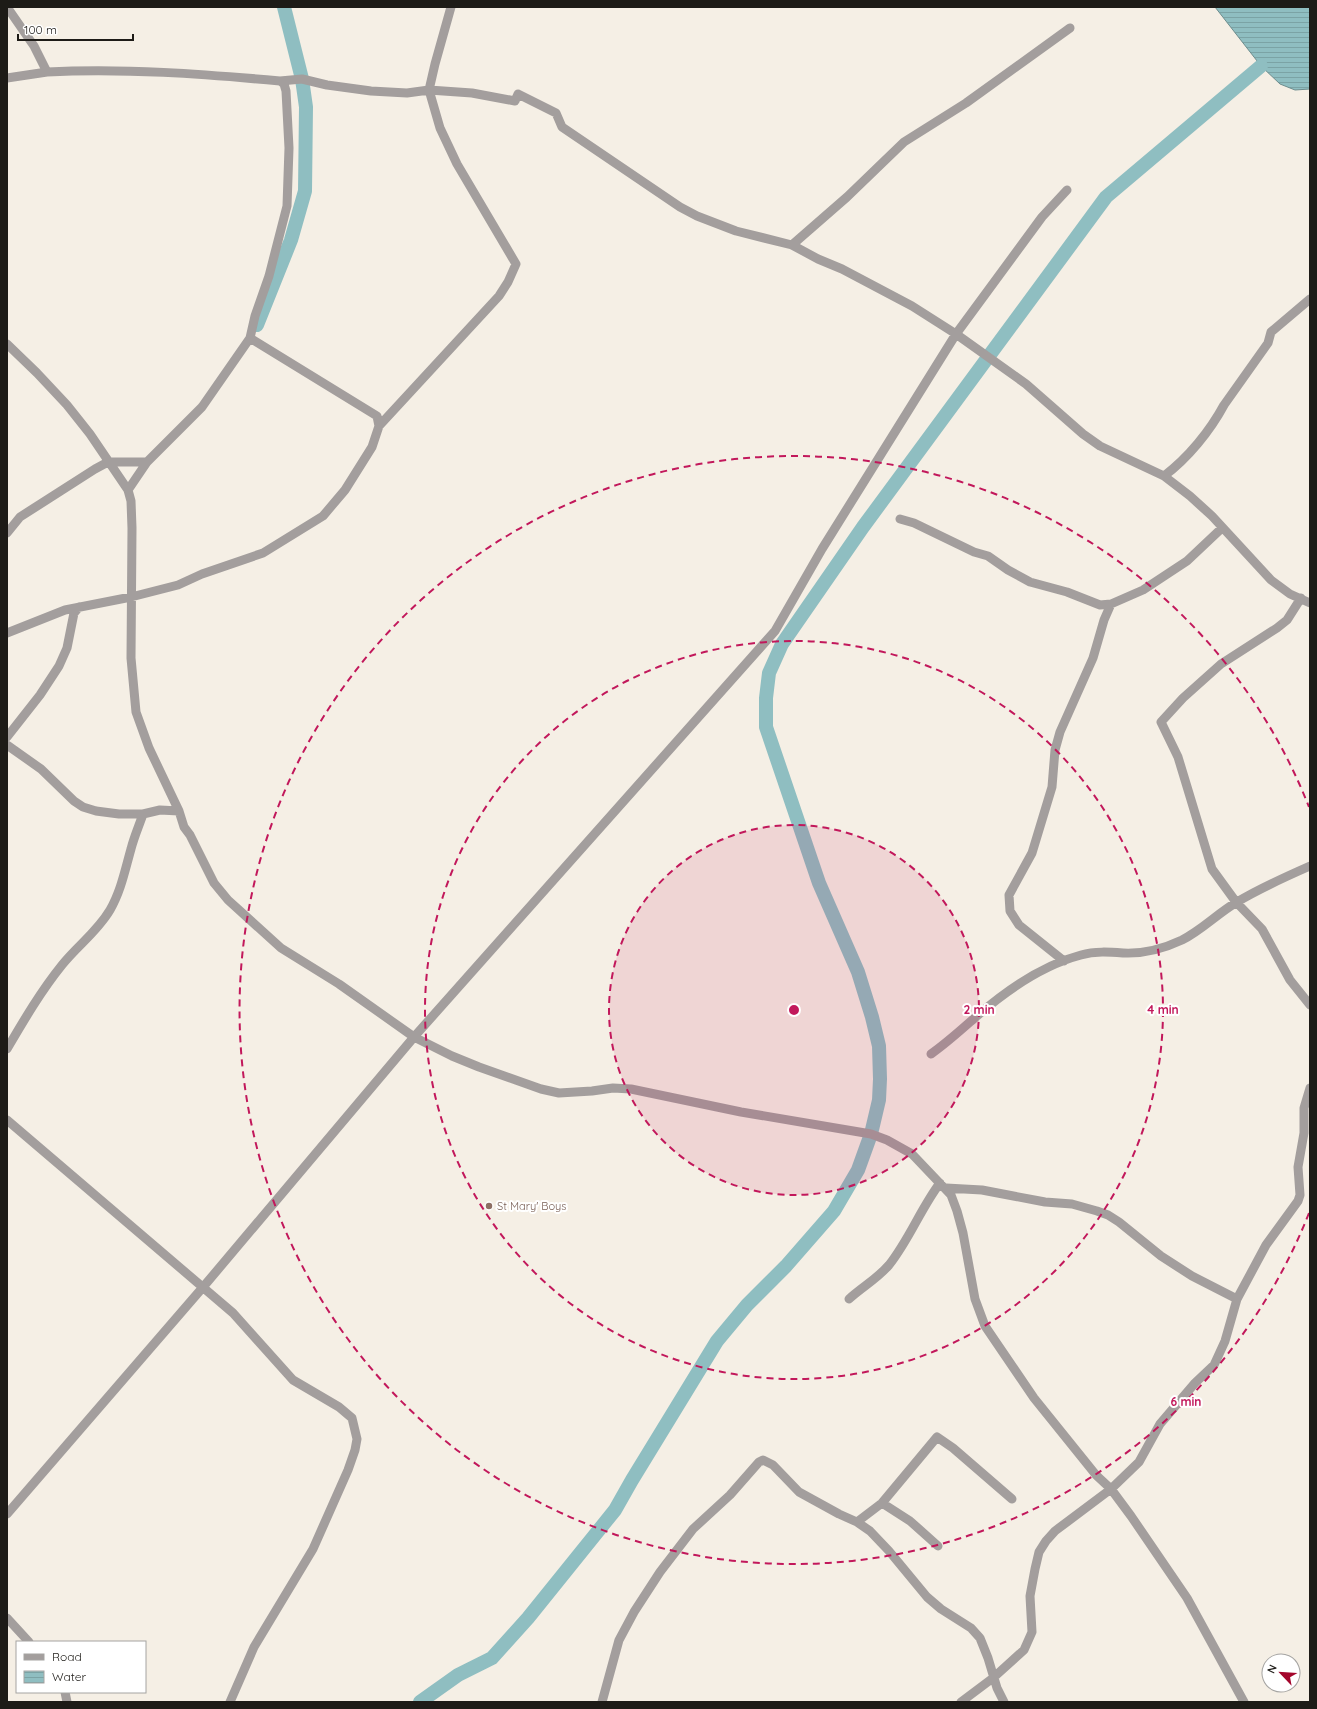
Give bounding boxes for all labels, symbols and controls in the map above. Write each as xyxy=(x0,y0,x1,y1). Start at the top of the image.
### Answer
scale bar xyxy=(18,16,133,42)
text: 100 m xyxy=(24,22,57,37)
text: 2 min xyxy=(963,1002,995,1017)
text: 4 min xyxy=(1147,1002,1179,1017)
centre of rings xyxy=(787,1003,801,1017)
place label: St Mary' Boys xyxy=(497,1199,566,1213)
marker: St Mary' Boys xyxy=(484,1201,494,1211)
text: 6 min xyxy=(1170,1394,1202,1409)
legend xyxy=(16,1641,146,1693)
text: Road xyxy=(52,1649,82,1664)
north arrow xyxy=(1261,1653,1301,1693)
text: N xyxy=(1264,1662,1280,1675)
text: Water xyxy=(52,1669,87,1684)

